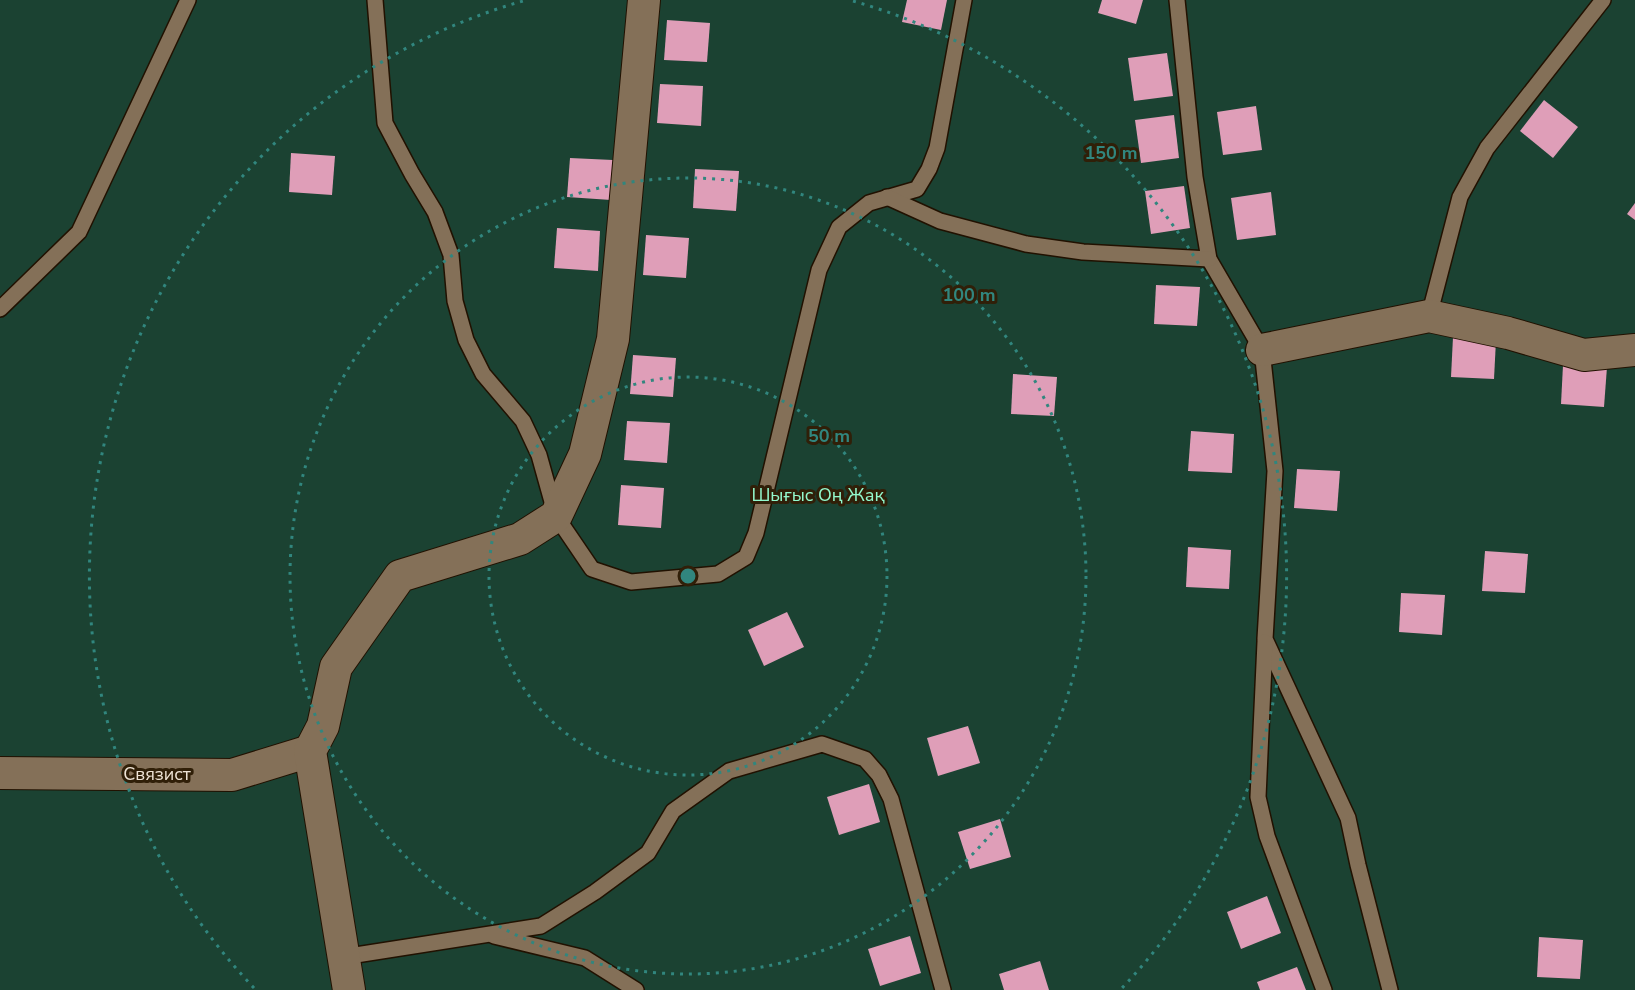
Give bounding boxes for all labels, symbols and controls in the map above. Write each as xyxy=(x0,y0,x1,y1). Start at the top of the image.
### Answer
text: 150 m xyxy=(1084,141,1138,165)
text: 100 m xyxy=(942,283,996,307)
text: 50 m xyxy=(808,424,850,448)
park label: Шығыс Оң Жақ xyxy=(751,483,885,507)
centre of rings xyxy=(678,566,698,586)
street label: Связист xyxy=(123,762,191,786)

